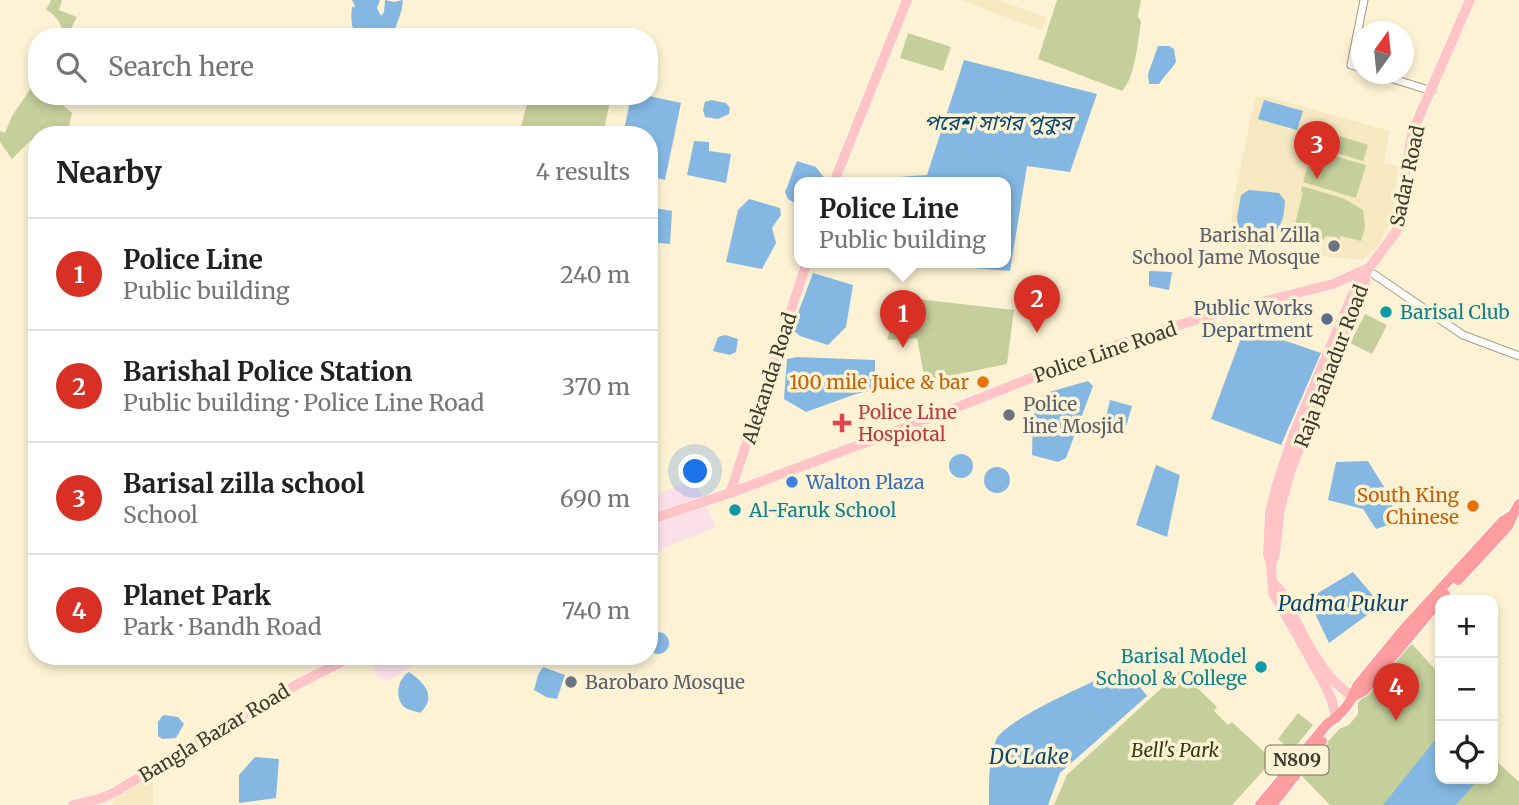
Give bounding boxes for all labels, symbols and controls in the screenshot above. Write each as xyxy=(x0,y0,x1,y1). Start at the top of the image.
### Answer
north arrow xyxy=(1351,21,1414,84)
search box xyxy=(28,28,658,105)
icon: search xyxy=(52,48,90,86)
text: Search here xyxy=(108,50,254,83)
water label: পরেশ সাগর পুকুর xyxy=(924,109,1075,136)
pin: 3 xyxy=(1294,121,1340,179)
street label: Sadar Road xyxy=(1385,123,1429,229)
text: Nearby xyxy=(56,153,162,191)
text: 4 results xyxy=(536,157,630,186)
popup xyxy=(794,177,1011,268)
text: Police Line xyxy=(819,192,959,225)
place label: Barishal Zilla School Jame Mosque xyxy=(1132,223,1320,269)
text: Public building xyxy=(819,225,986,254)
marker: Barishal Zilla School Jame Mosque xyxy=(1326,238,1342,254)
text: Police Line xyxy=(123,243,263,276)
text: 1 xyxy=(74,260,84,289)
text: 240 m xyxy=(560,260,630,289)
pin: 2 xyxy=(1014,275,1060,333)
text: Public building xyxy=(123,276,290,305)
street label: Raja Bahadur Road xyxy=(1289,281,1373,451)
pin: 1 xyxy=(880,290,926,348)
place label: Public Works Department xyxy=(1193,296,1314,342)
place label: Barisal Club xyxy=(1400,300,1510,324)
marker: Barisal Club xyxy=(1378,304,1394,320)
street label: Alekanda Road xyxy=(736,309,802,448)
marker: Public Works Department xyxy=(1319,311,1335,327)
street label: Police Line Road xyxy=(1030,316,1180,388)
text: Barishal Police Station xyxy=(123,355,412,388)
place label: 100 mile Juice & bar xyxy=(789,370,969,394)
text: 2 xyxy=(72,372,86,401)
text: 370 m xyxy=(562,372,630,401)
marker: 100 mile Juice & bar xyxy=(975,374,991,390)
text: Public building · Police Line Road xyxy=(123,388,484,417)
place label: Police line Mosjid xyxy=(1023,392,1124,438)
place label: Police Line Hospiotal xyxy=(858,400,957,446)
marker: Police line Mosjid xyxy=(1001,407,1017,423)
marker: Police Line Hospiotal xyxy=(832,413,852,433)
your location xyxy=(678,454,712,488)
text: Barisal zilla school xyxy=(123,467,365,500)
place label: Walton Plaza xyxy=(805,470,924,494)
marker: Walton Plaza xyxy=(784,474,800,490)
place label: South King Chinese xyxy=(1357,483,1459,529)
text: 3 xyxy=(72,484,86,513)
text: 690 m xyxy=(560,484,630,513)
place label: Al-Faruk School xyxy=(748,498,896,522)
marker: South King Chinese xyxy=(1465,498,1481,514)
text: School xyxy=(123,500,198,529)
marker: Al-Faruk School xyxy=(727,502,743,518)
text: Planet Park xyxy=(123,579,271,612)
water label: Padma Pukur xyxy=(1278,590,1409,617)
map controls xyxy=(1435,595,1498,784)
button: + xyxy=(1435,595,1498,658)
text: 4 xyxy=(72,596,86,625)
text: 740 m xyxy=(562,596,630,625)
text: Park · Bandh Road xyxy=(123,612,322,641)
place label: Barisal Model School & College xyxy=(1096,644,1247,690)
button: − xyxy=(1435,658,1498,721)
marker: Barisal Model School & College xyxy=(1253,659,1269,675)
pin: 4 xyxy=(1373,663,1419,721)
place label: Barobaro Mosque xyxy=(585,670,745,694)
marker: Barobaro Mosque xyxy=(563,674,579,690)
street label: Bangla Bazar Road xyxy=(134,679,294,787)
button: locate xyxy=(1435,721,1498,784)
park label: Bell's Park xyxy=(1131,738,1220,762)
water label: DC Lake xyxy=(988,743,1069,770)
road number: N809 xyxy=(1266,746,1328,774)

